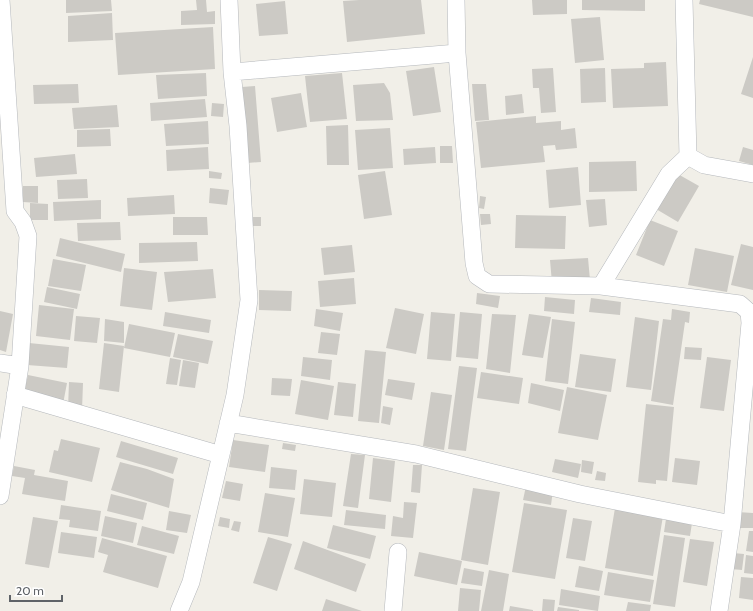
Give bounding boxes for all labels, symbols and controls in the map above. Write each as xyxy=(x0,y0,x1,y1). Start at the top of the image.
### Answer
scale bar xyxy=(10,577,62,603)
text: 20 m xyxy=(16,583,44,598)

